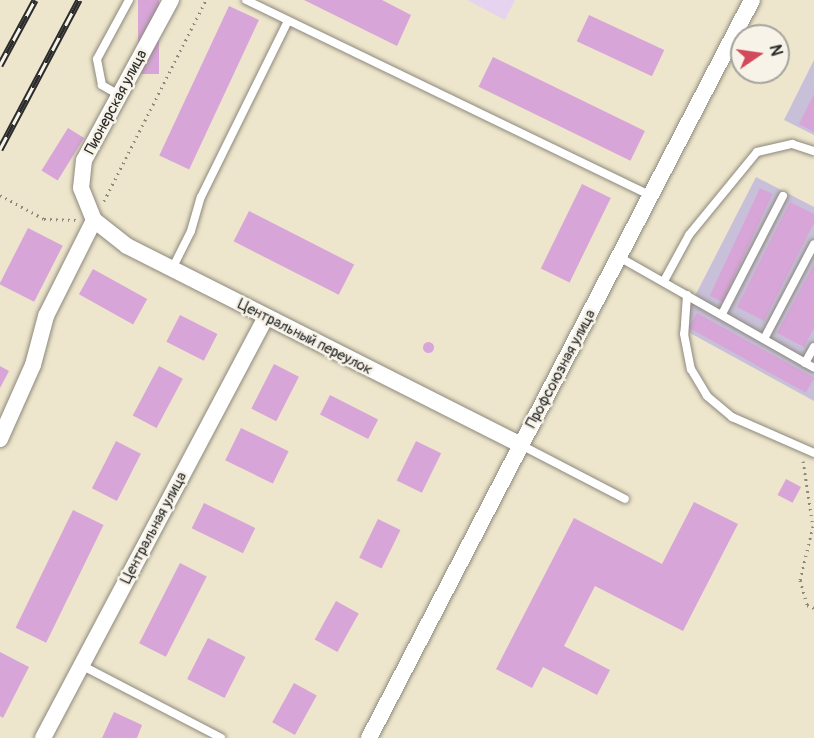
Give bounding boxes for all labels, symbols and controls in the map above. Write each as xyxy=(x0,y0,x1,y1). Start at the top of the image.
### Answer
north arrow xyxy=(730,24,790,84)
text: N xyxy=(765,43,787,58)
street label: Пионерская улица xyxy=(81,47,151,157)
street label: Центральный переулок xyxy=(235,295,375,379)
street label: Профсоюзная улица xyxy=(522,307,600,431)
street label: Центральная улица xyxy=(117,469,191,587)

